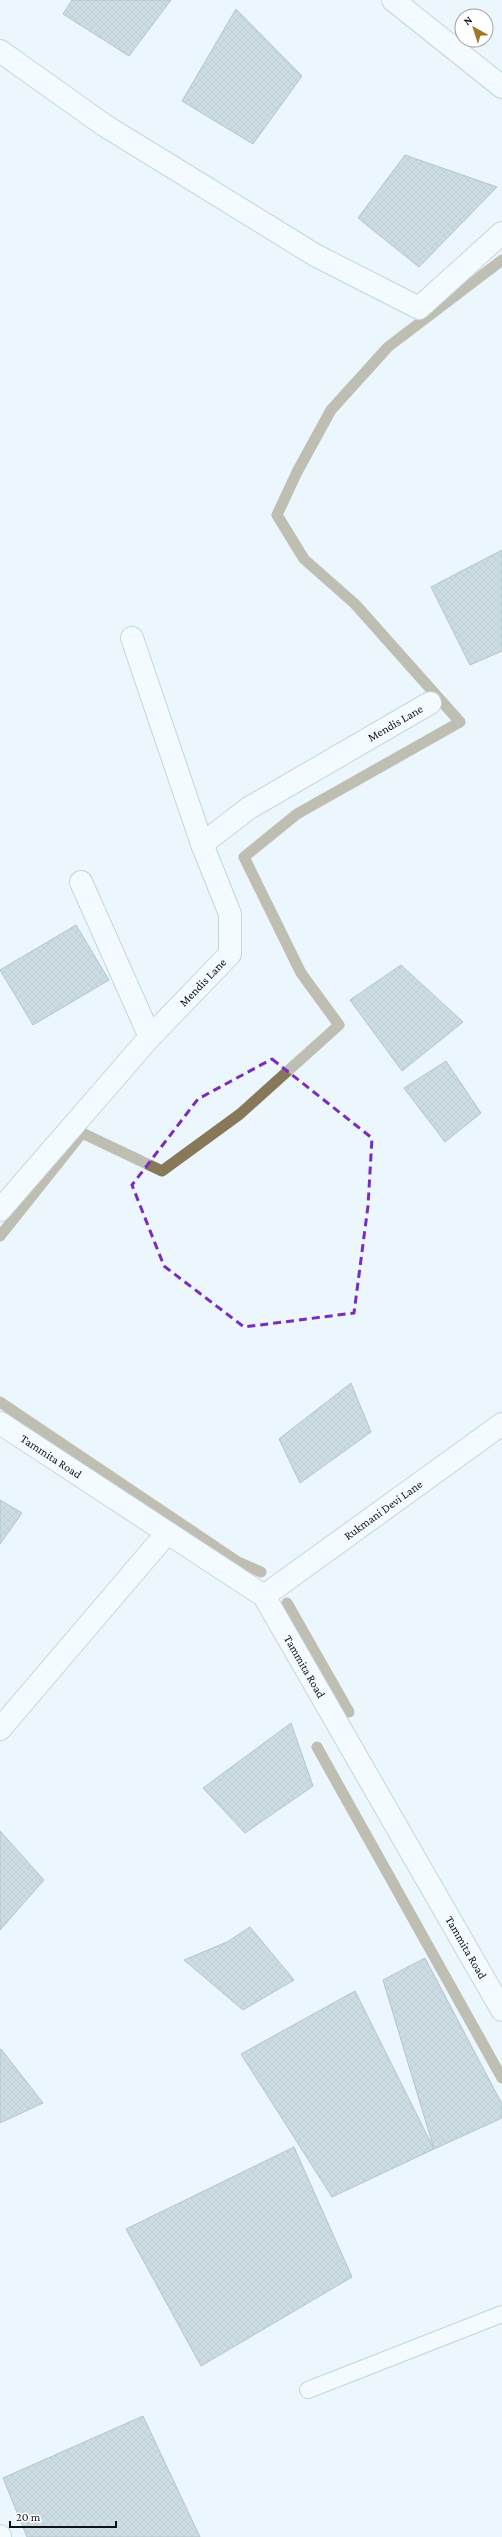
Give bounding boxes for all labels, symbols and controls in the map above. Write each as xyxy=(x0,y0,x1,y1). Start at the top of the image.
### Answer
north arrow xyxy=(454,8,494,48)
text: N xyxy=(461,13,475,27)
street label: Mendis Lane xyxy=(365,702,425,745)
street label: Mendis Lane xyxy=(176,955,229,1009)
street label: Tammita Road xyxy=(18,1431,85,1482)
street label: Rukmani Devi Lane xyxy=(341,1477,425,1543)
street label: Tammita Road xyxy=(281,1633,328,1701)
street label: Tammita Road xyxy=(442,1913,490,1982)
scale bar xyxy=(10,2503,116,2529)
text: 20 m xyxy=(16,2510,41,2524)

